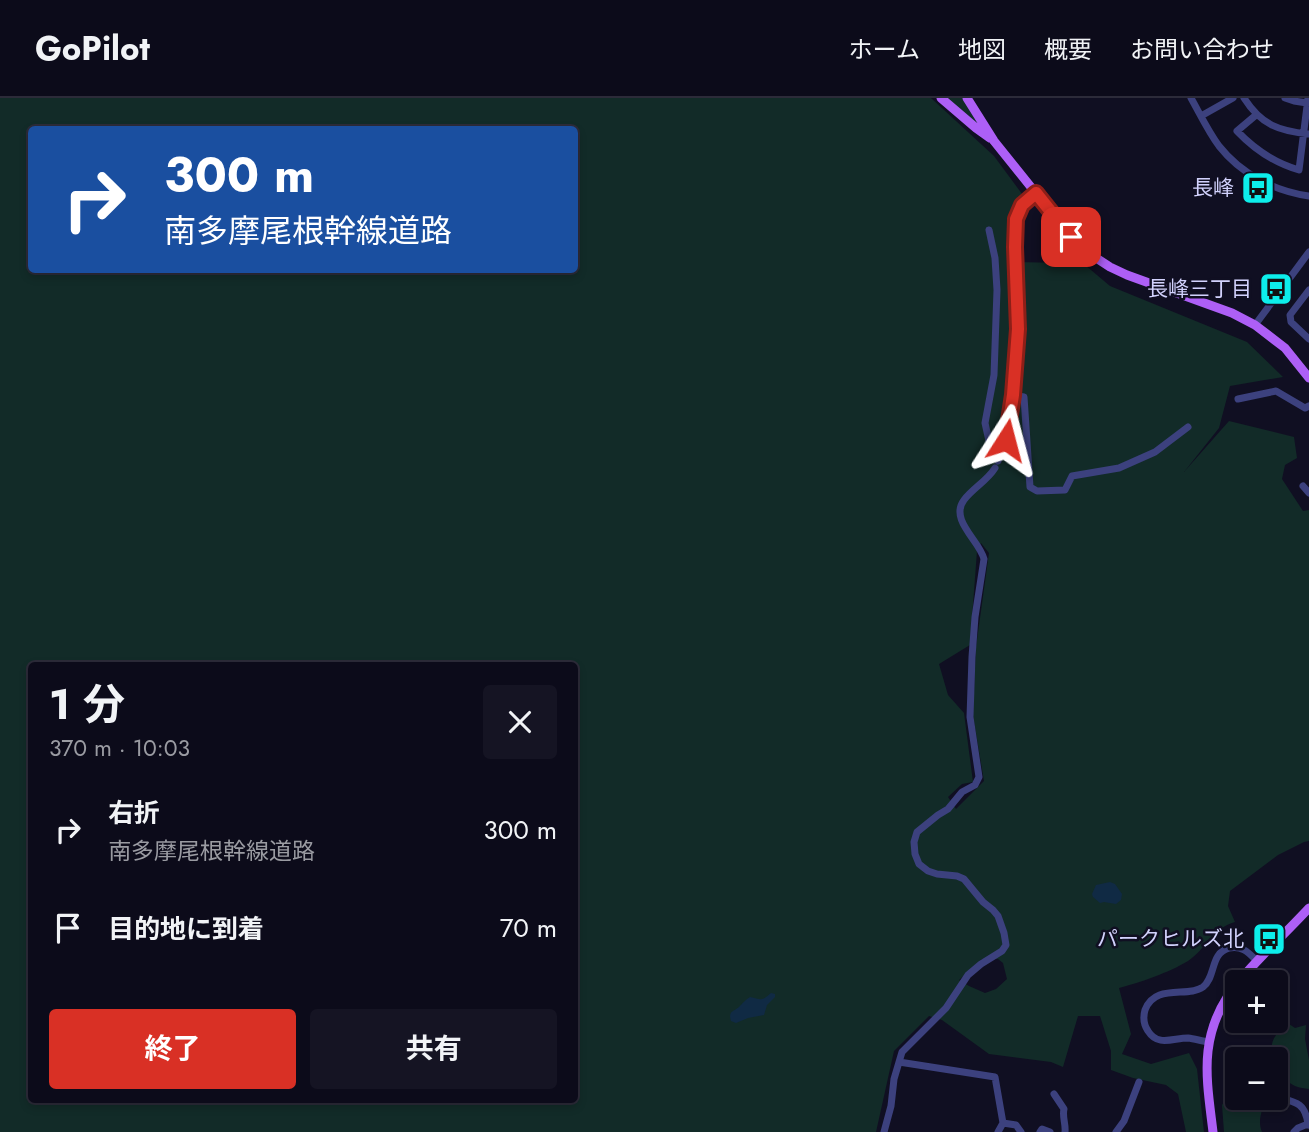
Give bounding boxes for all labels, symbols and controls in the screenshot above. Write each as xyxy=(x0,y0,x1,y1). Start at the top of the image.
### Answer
text: GoPilot xyxy=(35,25,150,72)
text: ホーム xyxy=(849,32,920,67)
text: 地図 xyxy=(958,32,1006,67)
text: 概要 xyxy=(1044,32,1092,67)
text: お問い合わせ xyxy=(1130,32,1274,67)
text: 300 m xyxy=(164,140,314,210)
icon: right xyxy=(49,154,140,245)
bus stop icon: 長峰 xyxy=(1239,169,1277,207)
place label: 長峰 xyxy=(1192,173,1234,203)
pin xyxy=(1041,207,1101,267)
text: 南多摩尾根幹線道路 xyxy=(164,208,452,254)
icon: arrive xyxy=(1052,218,1090,256)
bus stop icon: 長峰三丁目 xyxy=(1257,270,1295,308)
place label: 長峰三丁目 xyxy=(1147,274,1252,304)
position arrow xyxy=(969,403,1043,477)
text: 1 分 xyxy=(49,674,125,735)
button: close xyxy=(483,685,557,759)
text: 370 m · 10:03 xyxy=(49,731,190,765)
text: 右折 xyxy=(108,794,160,832)
icon: right xyxy=(49,811,87,849)
text: 300 m xyxy=(484,811,557,849)
text: 南多摩尾根幹線道路 xyxy=(108,834,315,868)
icon: arrive xyxy=(49,909,87,947)
text: 70 m xyxy=(500,909,557,947)
text: 目的地に到着 xyxy=(108,910,264,948)
bus stop icon: パークヒルズ北 xyxy=(1250,920,1288,958)
place label: パークヒルズ北 xyxy=(1097,924,1244,954)
map controls xyxy=(1225,970,1288,1110)
button: + xyxy=(1225,970,1288,1033)
button: 終了 xyxy=(49,1009,296,1089)
button: 共有 xyxy=(310,1009,557,1089)
button: − xyxy=(1225,1047,1288,1110)

